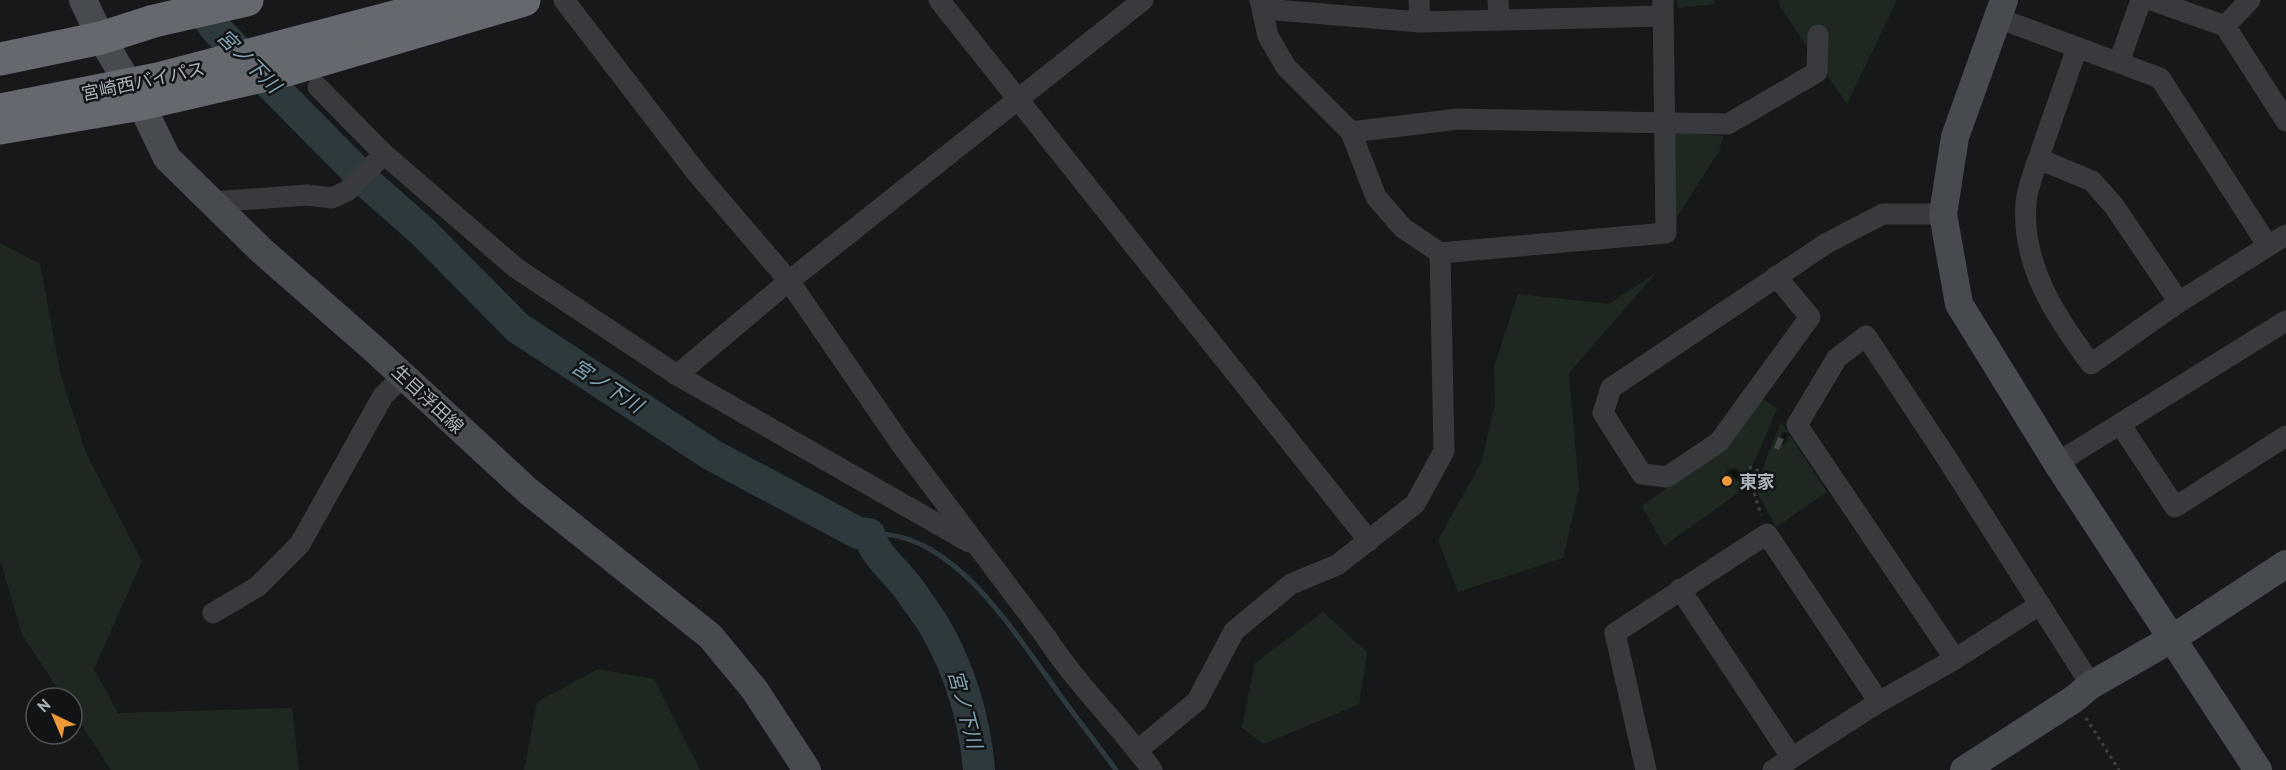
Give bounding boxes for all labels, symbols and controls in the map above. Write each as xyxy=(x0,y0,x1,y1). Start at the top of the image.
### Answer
water label: 宮ノ下川 xyxy=(212,24,288,100)
street label: 宮崎西バイパス xyxy=(79,57,207,105)
water label: 宮ノ下川 xyxy=(566,353,649,420)
street label: 生目浮田線 xyxy=(387,360,469,438)
place label: 東家 xyxy=(1739,470,1775,493)
marker: 東家 xyxy=(1720,474,1734,488)
water label: 宮ノ下川 xyxy=(942,667,988,753)
north arrow xyxy=(24,686,84,746)
text: N xyxy=(33,694,54,716)

